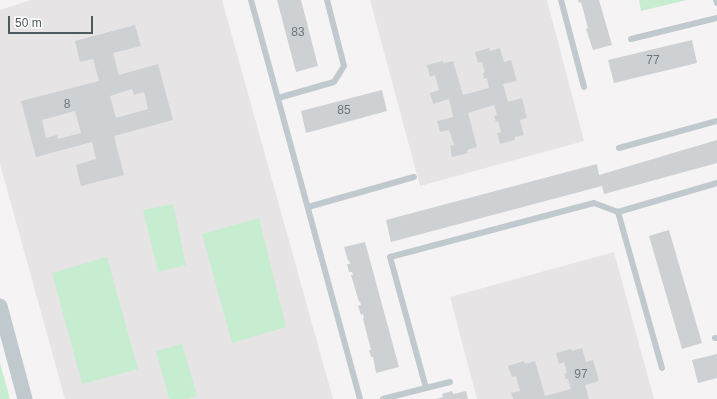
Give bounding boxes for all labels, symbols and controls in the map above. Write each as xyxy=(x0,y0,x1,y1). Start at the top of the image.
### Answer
scale bar xyxy=(10,8,95,34)
text: 50 m xyxy=(15,16,42,30)
house number: 83 xyxy=(291,26,305,40)
house number: 77 xyxy=(646,54,660,68)
house number: 8 xyxy=(64,98,70,112)
house number: 85 xyxy=(337,104,351,118)
house number: 97 xyxy=(574,368,588,382)

